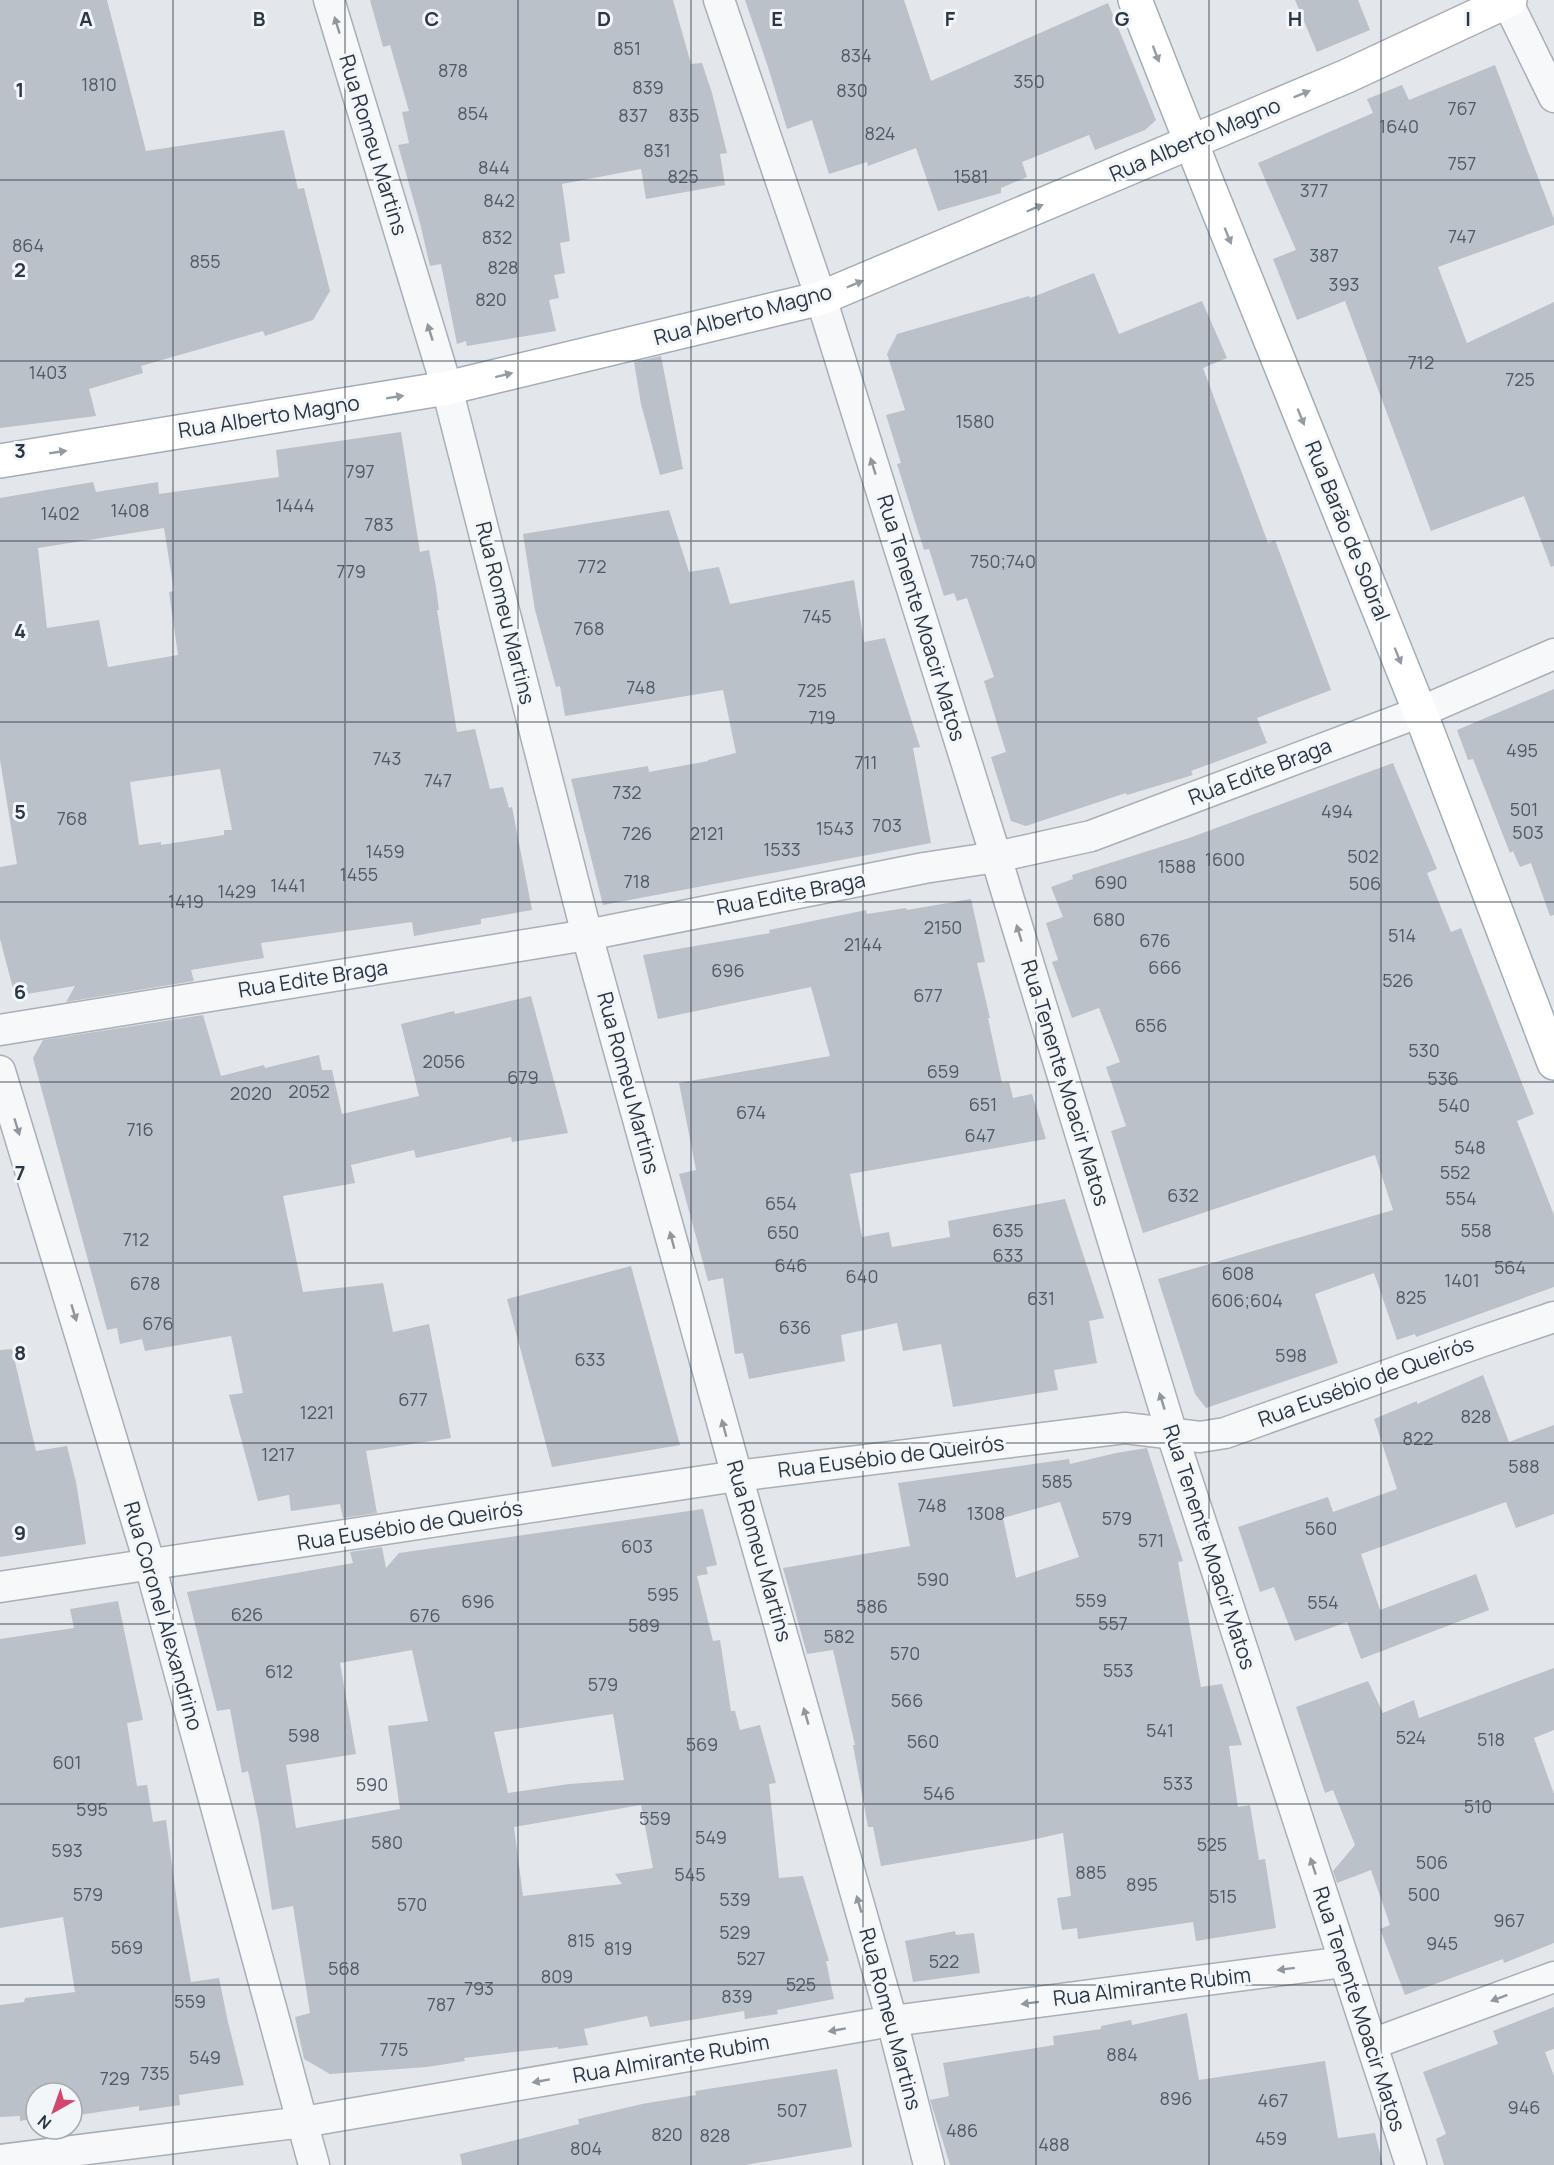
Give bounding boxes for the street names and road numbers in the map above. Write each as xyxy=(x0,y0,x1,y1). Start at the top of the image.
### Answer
street label: Rua Romeu Martins xyxy=(333,51,415,239)
street label: Rua Alberto Magno xyxy=(1105,90,1284,188)
street label: Rua Alberto Magno xyxy=(651,277,835,351)
street label: Rua Alberto Magno xyxy=(176,388,362,444)
street label: Rua Barão de Sobral xyxy=(1299,436,1397,625)
street label: Rua Tenente Moacir Matos xyxy=(871,491,973,744)
street label: Rua Romeu Martins xyxy=(470,518,542,707)
street label: Rua Edite Braga xyxy=(1184,731,1335,811)
street label: Rua Edite Braga xyxy=(714,865,868,921)
street label: Rua Edite Braga xyxy=(236,952,390,1004)
street label: Rua Tenente Moacir Matos xyxy=(1015,956,1117,1209)
street label: Rua Romeu Martins xyxy=(591,988,667,1177)
street label: Rua Eusébio de Queirós xyxy=(1254,1329,1477,1433)
street label: Rua Tenente Moacir Matos xyxy=(1157,1421,1263,1673)
street label: Rua Eusébio de Queirós xyxy=(776,1428,1006,1484)
street label: Rua Romeu Martins xyxy=(721,1457,799,1645)
street label: Rua Eusébio de Queirós xyxy=(295,1493,525,1557)
street label: Rua Coronel Alexandrino xyxy=(118,1498,210,1734)
street label: Rua Tenente Moacir Matos xyxy=(1307,1883,1413,2135)
street label: Rua Romeu Martins xyxy=(853,1924,929,2113)
street label: Rua Almirante Rubim xyxy=(1051,1960,1252,2012)
street label: Rua Almirante Rubim xyxy=(570,2027,771,2089)

